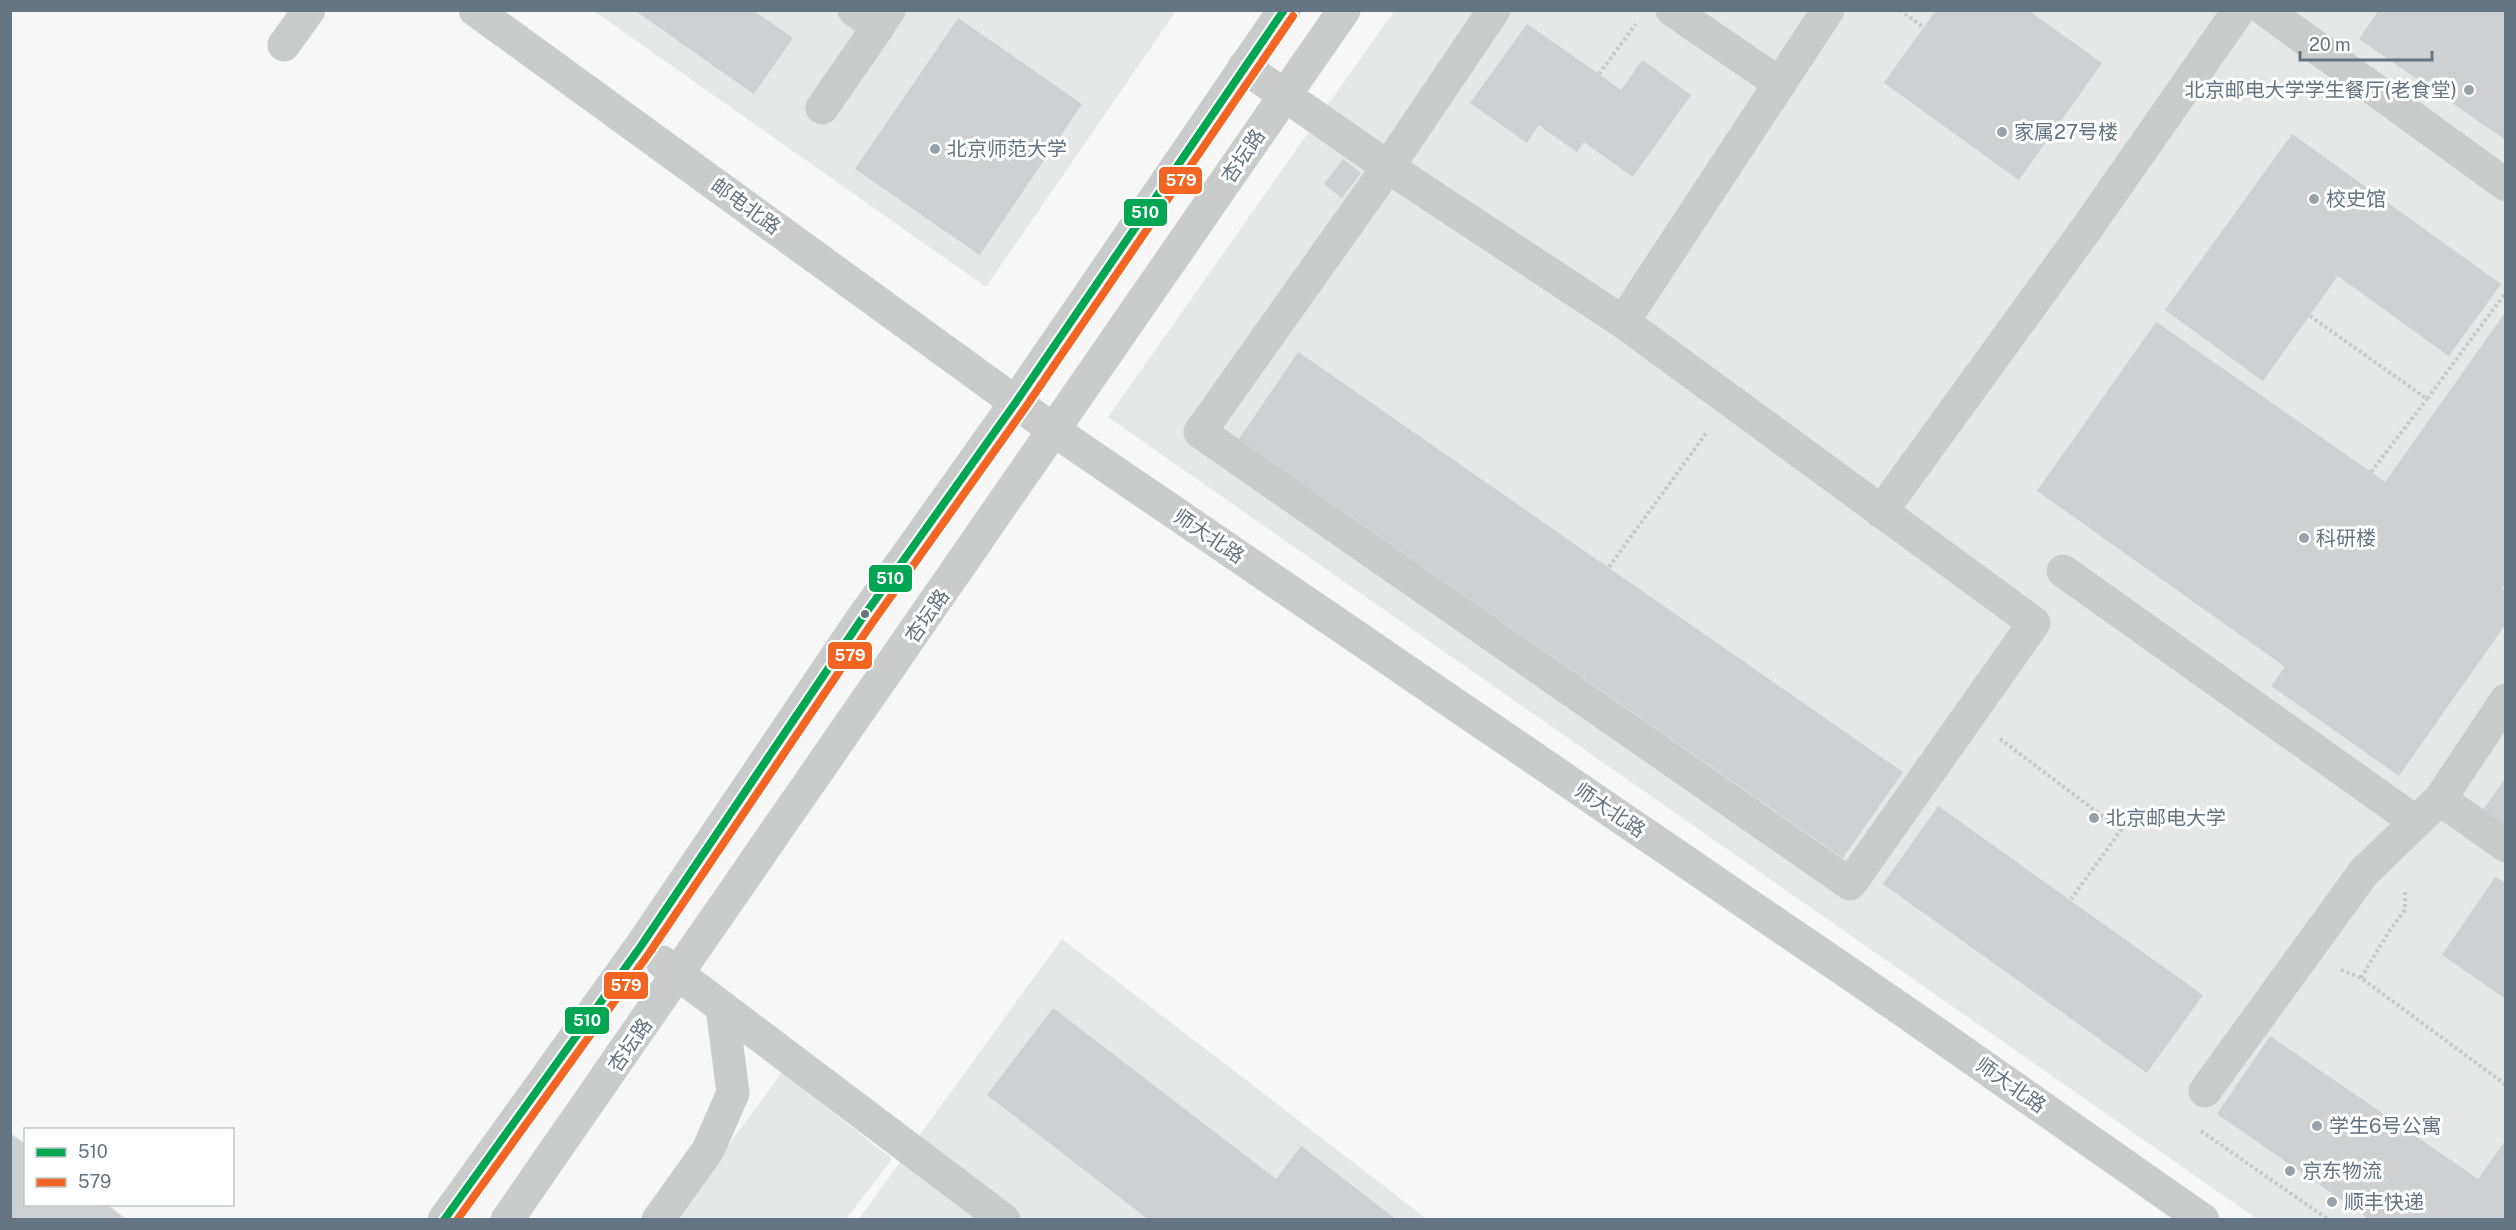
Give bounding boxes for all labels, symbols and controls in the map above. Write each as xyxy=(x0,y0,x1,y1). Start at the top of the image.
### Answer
scale bar xyxy=(2300,24,2432,62)
text: 20 m xyxy=(2309,34,2351,55)
place label: 北京邮电大学学生餐厅(老食堂) xyxy=(2185,78,2457,102)
marker: 北京邮电大学学生餐厅(老食堂) xyxy=(2462,83,2476,97)
place label: 家属27号楼 xyxy=(2014,120,2118,144)
street label: 杏坛路 xyxy=(1216,124,1270,188)
marker: 家属27号楼 xyxy=(1995,125,2009,139)
place label: 北京师范大学 xyxy=(947,137,1067,161)
marker: 北京师范大学 xyxy=(928,142,942,156)
line badge: 579 xyxy=(1158,166,1203,195)
text: 579 xyxy=(1165,171,1197,190)
street label: 邮电北路 xyxy=(707,173,785,239)
place label: 校史馆 xyxy=(2326,187,2386,211)
marker: 校史馆 xyxy=(2307,192,2321,206)
line badge: 510 xyxy=(1123,198,1168,227)
text: 510 xyxy=(1131,203,1159,222)
street label: 师大北路 xyxy=(1169,504,1249,568)
place label: 科研楼 xyxy=(2316,526,2376,550)
marker: 科研楼 xyxy=(2297,531,2311,545)
line badge: 510 xyxy=(868,564,913,593)
text: 510 xyxy=(876,569,904,588)
street label: 杏坛路 xyxy=(900,585,954,647)
unlabelled marker xyxy=(859,608,871,620)
line badge: 579 xyxy=(827,641,873,670)
text: 579 xyxy=(834,646,866,665)
street label: 师大北路 xyxy=(1570,778,1650,842)
place label: 北京邮电大学 xyxy=(2106,806,2226,830)
marker: 北京邮电大学 xyxy=(2087,811,2101,825)
line badge: 579 xyxy=(603,971,649,1000)
text: 579 xyxy=(610,976,642,995)
line badge: 510 xyxy=(564,1006,610,1035)
text: 510 xyxy=(573,1011,601,1030)
street label: 杏坛路 xyxy=(603,1014,657,1076)
street label: 师大北路 xyxy=(1971,1052,2051,1118)
place label: 学生6号公寓 xyxy=(2329,1114,2441,1138)
marker: 学生6号公寓 xyxy=(2310,1119,2324,1133)
legend xyxy=(24,1128,234,1206)
text: 510 xyxy=(78,1141,108,1162)
place label: 京东物流 xyxy=(2302,1159,2382,1183)
marker: 京东物流 xyxy=(2283,1164,2297,1178)
text: 579 xyxy=(78,1171,111,1192)
place label: 顺丰快递 xyxy=(2344,1190,2424,1214)
marker: 顺丰快递 xyxy=(2325,1195,2339,1209)

